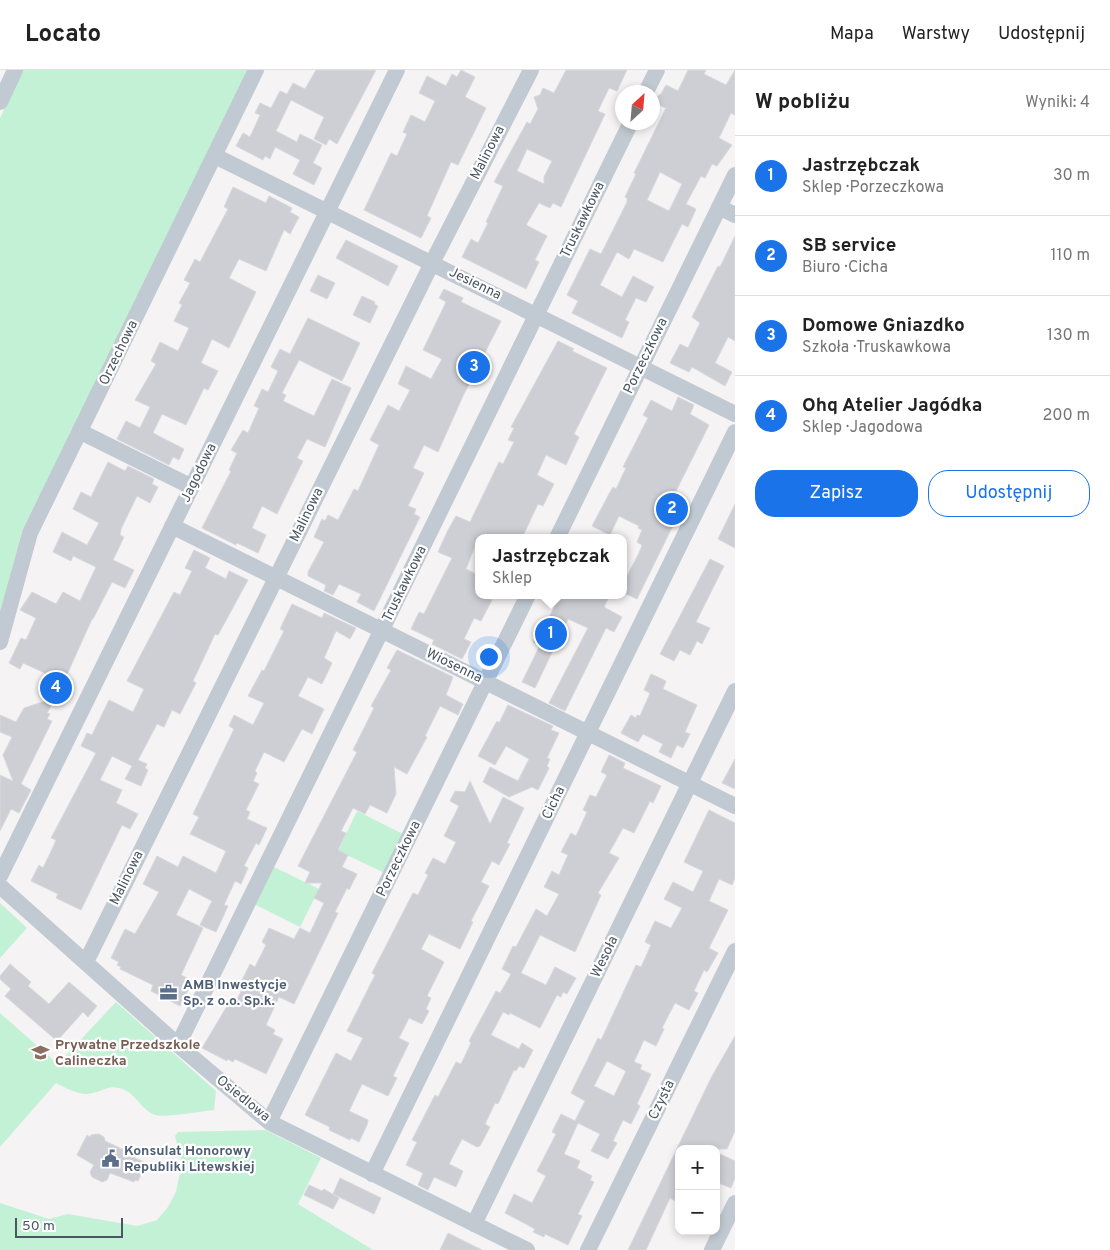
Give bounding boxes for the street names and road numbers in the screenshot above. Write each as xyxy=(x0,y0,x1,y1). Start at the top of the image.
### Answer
street label: Malinowa xyxy=(467,123,509,183)
street label: Truskawkowa xyxy=(557,179,609,261)
street label: Jesienna xyxy=(446,264,504,304)
street label: Porzeczkowa xyxy=(620,315,672,397)
street label: Orzechowa xyxy=(96,318,142,388)
street label: Jagodowa xyxy=(177,441,221,505)
street label: Malinowa xyxy=(287,485,327,545)
street label: Truskawkowa xyxy=(379,543,431,625)
street label: Wiosenna xyxy=(423,645,485,687)
street label: Cicha xyxy=(539,784,569,822)
street label: Porzeczkowa xyxy=(373,818,425,900)
street label: Malinowa xyxy=(107,848,147,908)
street label: Wesoła xyxy=(588,933,622,981)
street label: Osiedlowa xyxy=(213,1072,273,1126)
street label: Czysta xyxy=(645,1077,679,1123)

